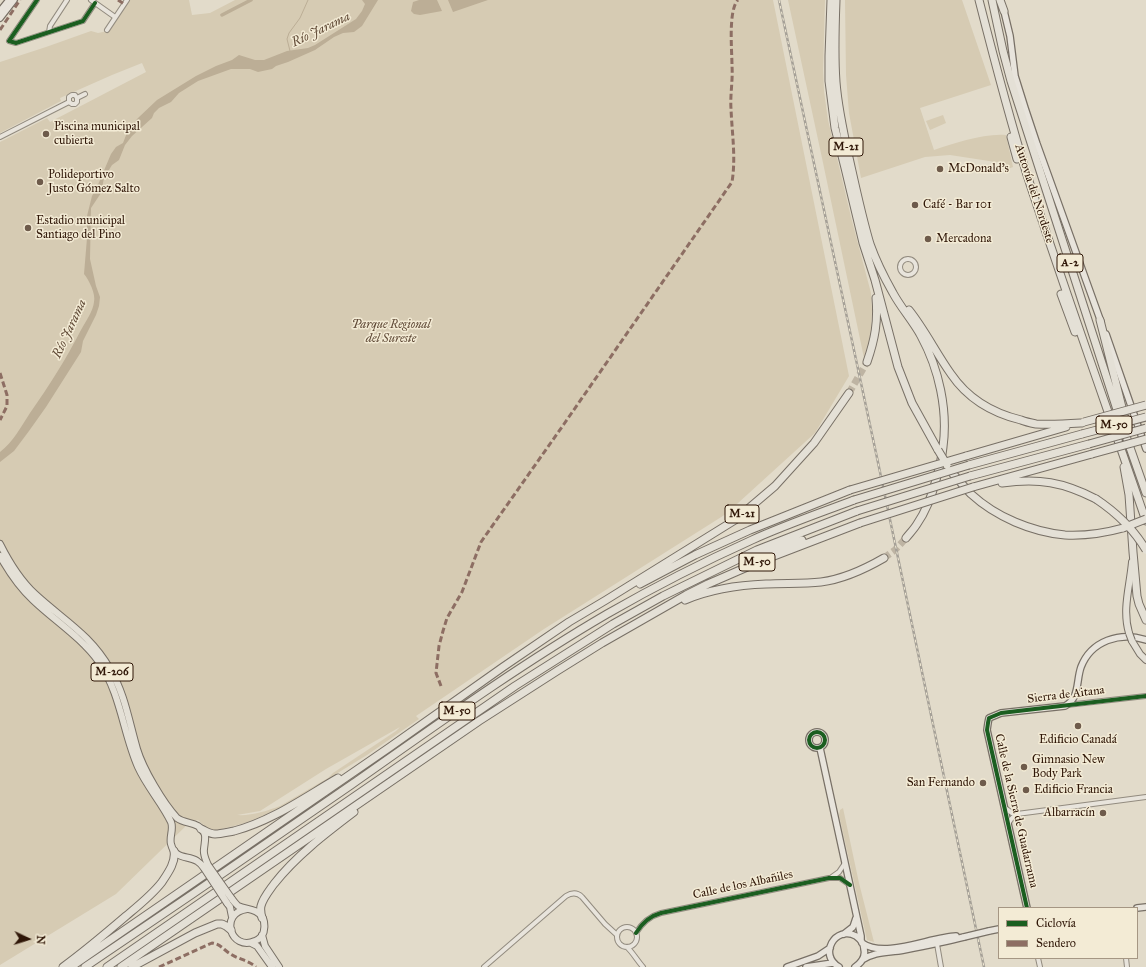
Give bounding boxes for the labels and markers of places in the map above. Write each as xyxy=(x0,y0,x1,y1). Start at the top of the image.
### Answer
place label: Piscina municipal cubierta xyxy=(54,120,140,148)
marker: Piscina municipal cubierta xyxy=(41,129,51,139)
place label: McDonald's xyxy=(948,162,1009,176)
marker: McDonald's xyxy=(935,164,945,174)
place label: Polideportivo Justo Gómez Salto xyxy=(48,168,140,196)
marker: Polideportivo Justo Gómez Salto xyxy=(35,177,45,187)
place label: Café - Bar 101 xyxy=(923,198,992,212)
marker: Café - Bar 101 xyxy=(910,200,920,210)
place label: Estadio municipal Santiago del Pino xyxy=(36,214,125,242)
marker: Estadio municipal Santiago del Pino xyxy=(23,223,33,233)
place label: Mercadona xyxy=(936,232,992,246)
marker: Mercadona xyxy=(923,234,933,244)
marker: Edificio Canadá xyxy=(1073,721,1083,731)
place label: Edificio Canadá xyxy=(1039,733,1117,747)
place label: Gimnasio New Body Park xyxy=(1032,753,1105,781)
marker: Gimnasio New Body Park xyxy=(1019,762,1029,772)
place label: San Fernando xyxy=(907,776,975,790)
marker: San Fernando xyxy=(978,778,988,788)
place label: Edificio Francia xyxy=(1034,783,1113,797)
marker: Edificio Francia xyxy=(1021,785,1031,795)
place label: Albarracín xyxy=(1044,806,1095,820)
marker: Albarracín xyxy=(1098,808,1108,818)

